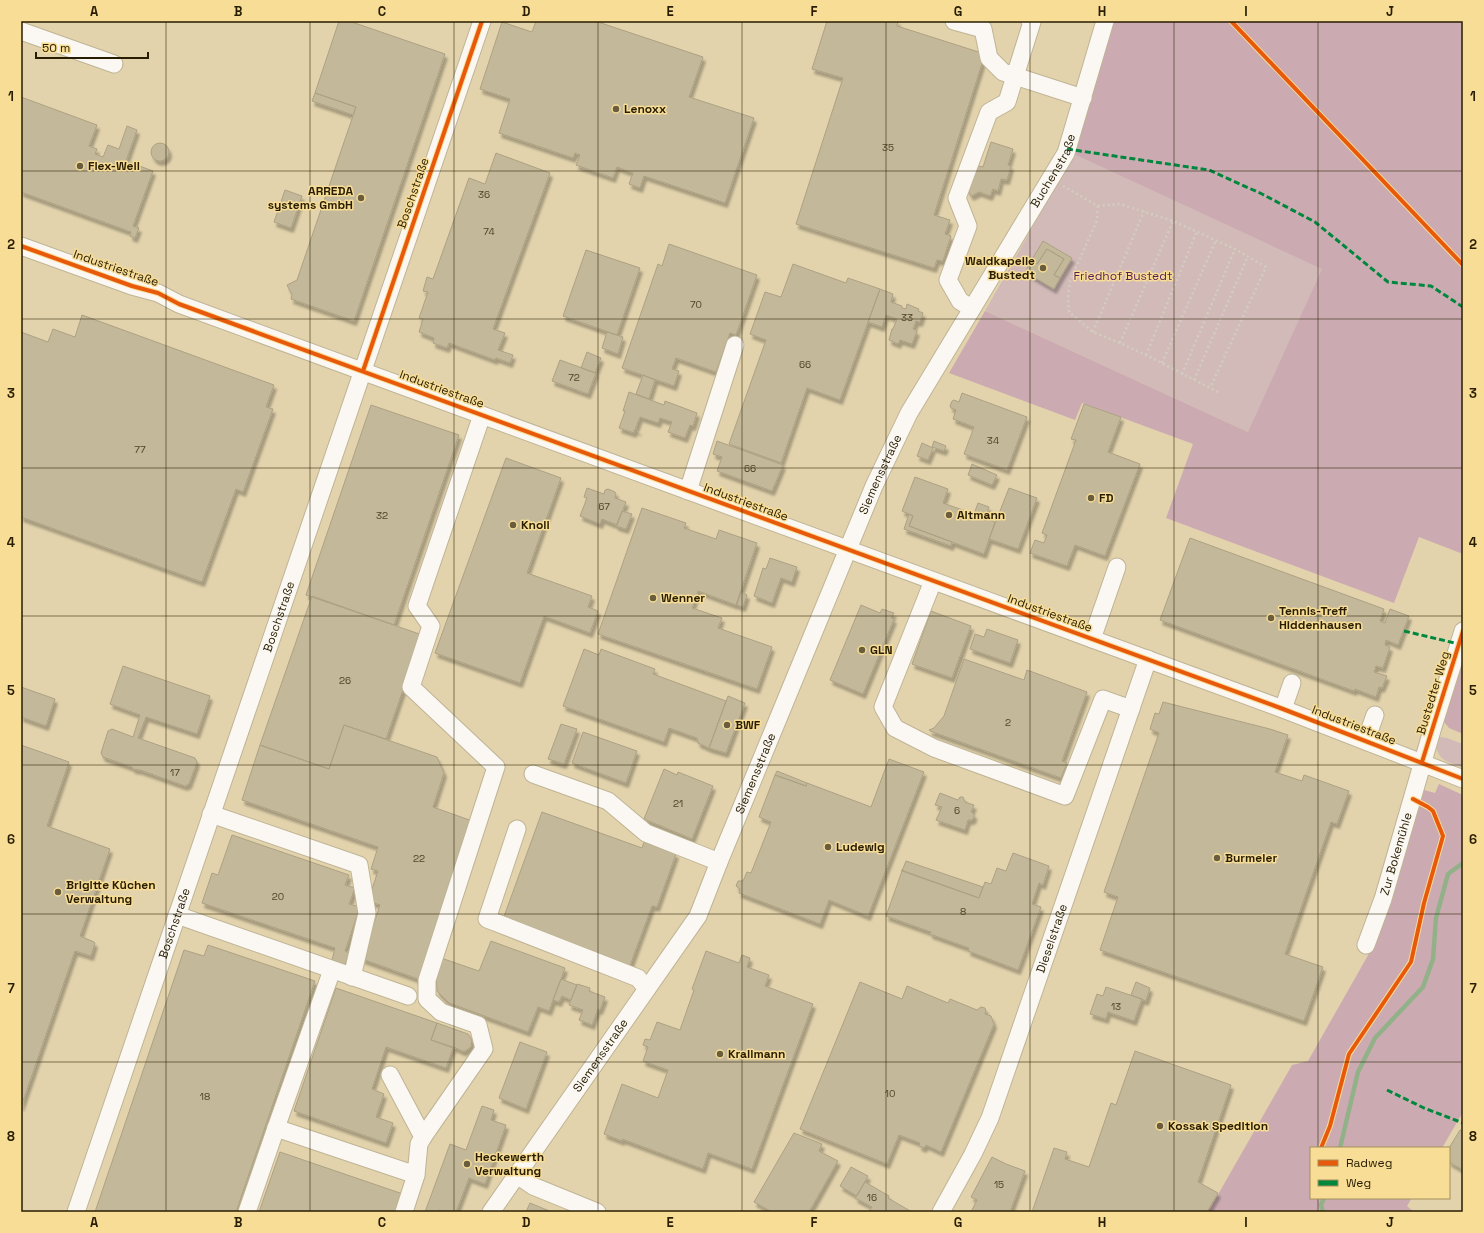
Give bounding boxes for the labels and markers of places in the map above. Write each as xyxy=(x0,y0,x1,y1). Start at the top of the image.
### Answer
place label: Lenoxx xyxy=(624,101,666,117)
marker: Lenoxx xyxy=(611,104,621,114)
place label: Flex-Well xyxy=(88,158,140,174)
marker: Flex-Well xyxy=(75,161,85,171)
place label: ARREDA systems GmbH xyxy=(268,183,353,213)
marker: ARREDA systems GmbH xyxy=(356,193,366,203)
place label: Waldkapelle Bustedt xyxy=(965,253,1035,283)
marker: Waldkapelle Bustedt xyxy=(1038,263,1048,273)
place label: FD xyxy=(1099,490,1113,506)
marker: FD xyxy=(1086,493,1096,503)
place label: Altmann xyxy=(957,507,1005,523)
marker: Altmann xyxy=(944,510,954,520)
place label: Knoll xyxy=(521,517,550,533)
marker: Knoll xyxy=(508,520,518,530)
place label: Wenner xyxy=(661,590,705,606)
marker: Wenner xyxy=(648,593,658,603)
place label: Tennis-Treff Hiddenhausen xyxy=(1279,603,1362,633)
marker: Tennis-Treff Hiddenhausen xyxy=(1266,613,1276,623)
place label: GLN xyxy=(870,642,893,658)
marker: GLN xyxy=(857,645,867,655)
place label: BWF xyxy=(735,717,761,733)
marker: BWF xyxy=(722,720,732,730)
place label: Ludewig xyxy=(836,839,885,855)
marker: Ludewig xyxy=(823,842,833,852)
place label: Burmeier xyxy=(1225,850,1277,866)
marker: Burmeier xyxy=(1212,853,1222,863)
place label: Brigitte Küchen Verwaltung xyxy=(66,877,156,907)
marker: Brigitte Küchen Verwaltung xyxy=(53,887,63,897)
place label: Krallmann xyxy=(728,1046,785,1062)
marker: Krallmann xyxy=(715,1049,725,1059)
place label: Kossak Spedition xyxy=(1168,1118,1268,1134)
marker: Kossak Spedition xyxy=(1155,1121,1165,1131)
place label: Heckewerth Verwaltung xyxy=(475,1149,544,1179)
marker: Heckewerth Verwaltung xyxy=(462,1159,472,1169)

